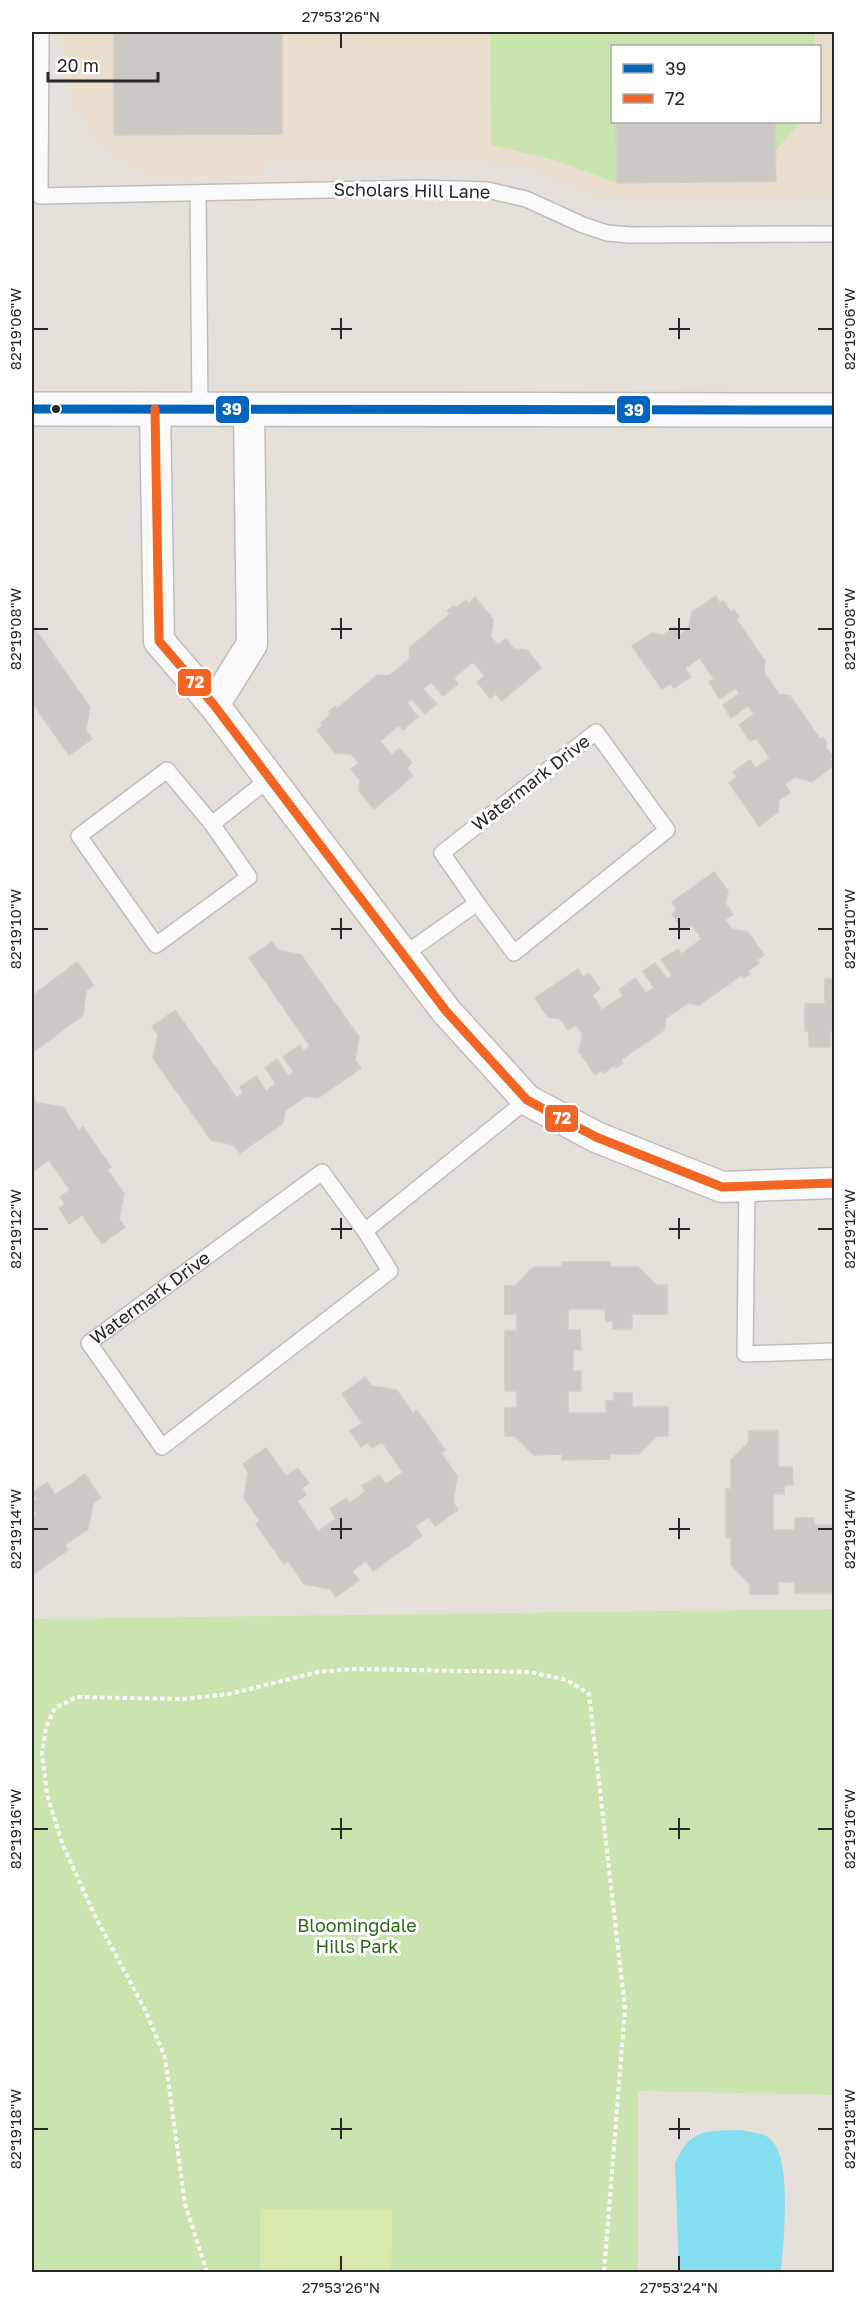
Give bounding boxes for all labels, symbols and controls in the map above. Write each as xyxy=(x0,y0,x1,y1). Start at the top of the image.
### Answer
text: 27°53'26"N xyxy=(302,7,380,25)
scale bar xyxy=(48,45,158,83)
legend xyxy=(611,45,821,123)
text: 20 m xyxy=(57,54,99,76)
text: 39 xyxy=(665,57,686,79)
text: 72 xyxy=(665,87,685,109)
street label: Scholars Hill Lane xyxy=(333,178,491,202)
text: 82°19'06"W xyxy=(6,288,24,370)
text: 82°19'06"W xyxy=(840,288,858,370)
line badge: 39 xyxy=(215,395,250,424)
line badge: 39 xyxy=(616,395,651,424)
text: 39 xyxy=(222,399,242,419)
text: 39 xyxy=(624,400,644,420)
unlabelled marker xyxy=(50,403,62,415)
text: 82°19'08"W xyxy=(6,588,24,670)
text: 82°19'08"W xyxy=(840,588,858,670)
line badge: 72 xyxy=(177,668,212,697)
text: 72 xyxy=(186,672,204,692)
street label: Watermark Drive xyxy=(467,729,594,835)
text: 82°19'10"W xyxy=(6,889,24,969)
text: 82°19'10"W xyxy=(840,889,858,969)
line badge: 72 xyxy=(544,1104,579,1133)
text: 72 xyxy=(553,1108,571,1128)
text: 82°19'12"W xyxy=(6,1189,24,1269)
text: 82°19'12"W xyxy=(840,1189,858,1269)
street label: Watermark Drive xyxy=(85,1246,214,1349)
text: 82°19'14"W xyxy=(6,1489,24,1569)
text: 82°19'14"W xyxy=(840,1489,858,1569)
text: 82°19'16"W xyxy=(6,1789,24,1869)
text: 82°19'16"W xyxy=(840,1789,858,1869)
park label: Bloomingdale Hills Park xyxy=(297,1914,417,1957)
text: 82°19'18"W xyxy=(6,2089,24,2169)
text: 82°19'18"W xyxy=(840,2089,858,2169)
text: 27°53'26"N xyxy=(302,2278,380,2296)
text: 27°53'24"N xyxy=(640,2278,718,2296)

